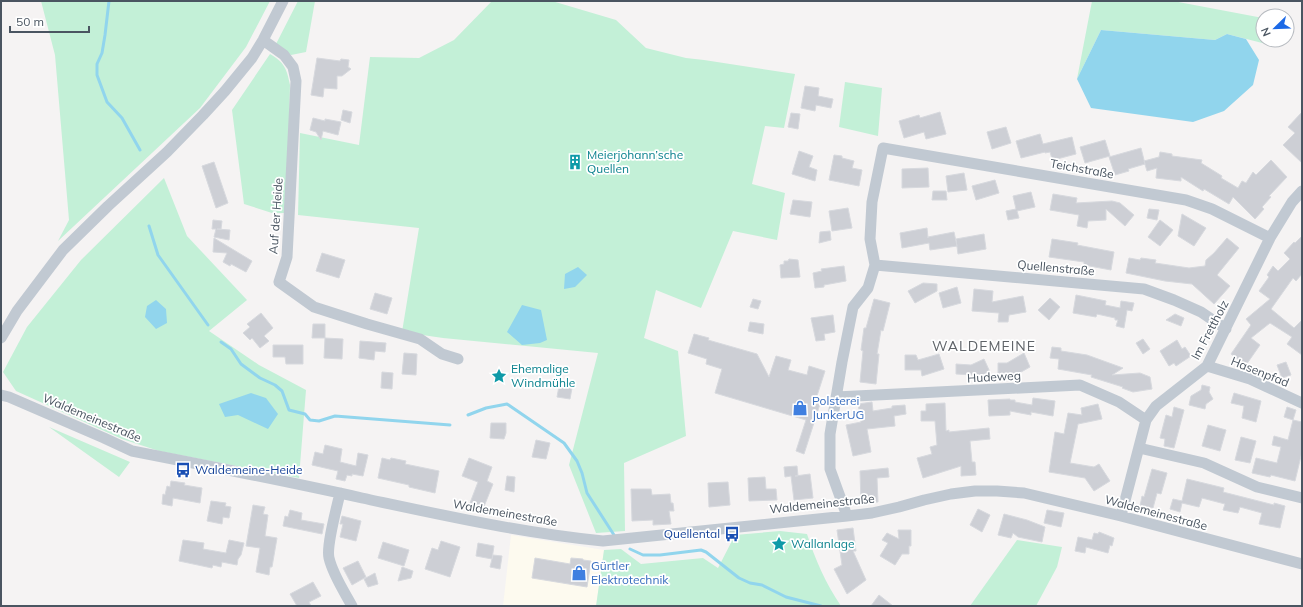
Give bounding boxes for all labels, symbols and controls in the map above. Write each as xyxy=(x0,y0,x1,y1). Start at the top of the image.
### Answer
scale bar xyxy=(10,8,89,34)
north arrow xyxy=(1255,8,1295,48)
text: 50 m xyxy=(16,14,44,29)
text: N xyxy=(1258,25,1274,38)
place label: Meierjohann’sche Quellen xyxy=(587,147,683,176)
building icon: Meierjohann’sche Quellen xyxy=(566,153,584,171)
street label: Teichstraße xyxy=(1049,156,1115,181)
street label: Auf der Heide xyxy=(265,177,286,255)
street label: Quellenstraße xyxy=(1017,257,1095,278)
street label: Im Frettholz xyxy=(1188,297,1232,362)
district label: WALDEMEINE xyxy=(932,337,1036,355)
street label: Hasenpfad xyxy=(1229,353,1291,390)
place label: Ehemalige Windmühle xyxy=(511,361,575,390)
place icon: Ehemalige Windmühle xyxy=(490,367,508,385)
street label: Hudeweg xyxy=(967,368,1021,385)
street label: Waldemeinestraße xyxy=(41,390,144,445)
place label: Polsterei JunkerUG xyxy=(812,393,864,422)
shop icon: Polsterei JunkerUG xyxy=(791,399,809,417)
bus stop icon: Waldemeine-Heide xyxy=(174,461,192,479)
place label: Waldemeine-Heide xyxy=(195,462,303,477)
street label: Waldemeinestraße xyxy=(769,491,875,516)
street label: Waldemeinestraße xyxy=(1103,492,1209,533)
street label: Waldemeinestraße xyxy=(452,496,558,529)
bus stop icon: Quellental xyxy=(723,525,741,543)
place label: Quellental xyxy=(664,526,720,541)
place icon: Wallanlage xyxy=(770,535,788,553)
place label: Wallanlage xyxy=(791,536,855,551)
place label: Gürtler Elektrotechnik xyxy=(591,558,669,587)
shop icon: Gürtler Elektrotechnik xyxy=(570,564,588,582)

